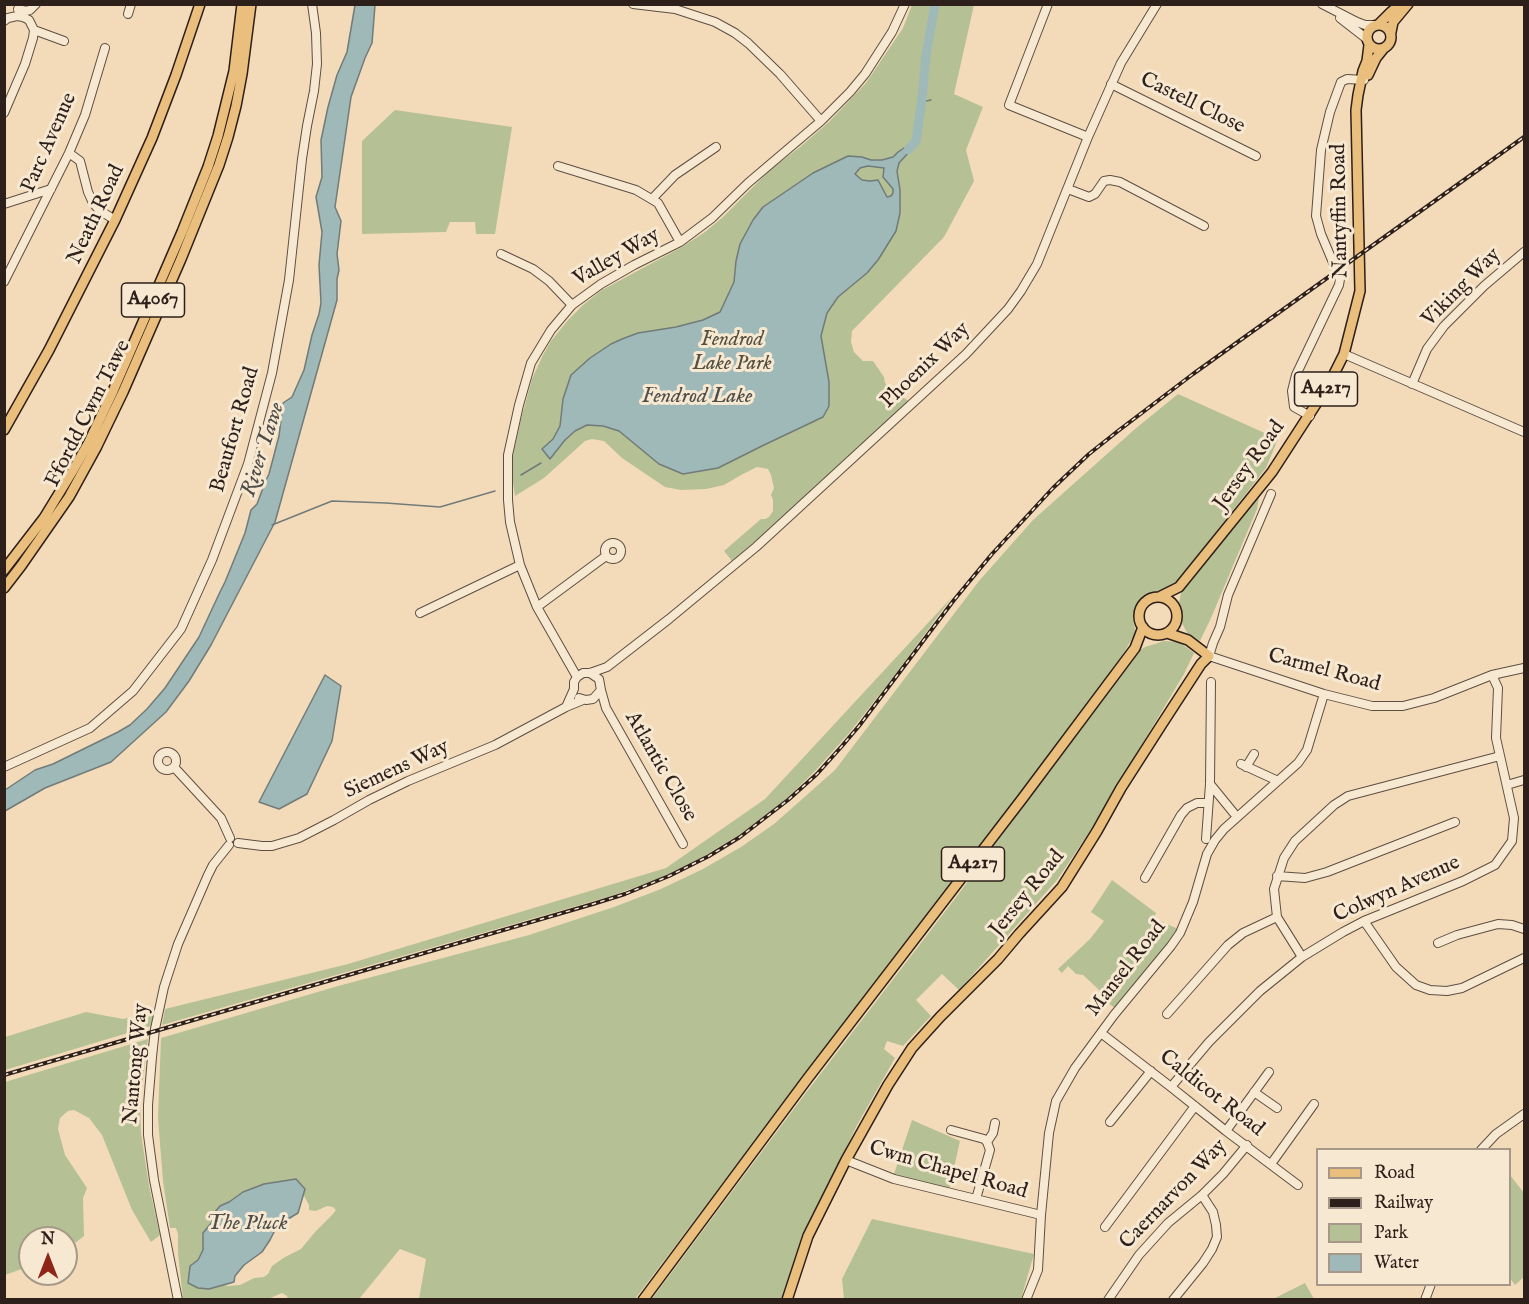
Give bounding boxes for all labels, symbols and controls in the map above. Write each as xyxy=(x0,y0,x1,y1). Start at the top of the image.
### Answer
street label: Castell Close xyxy=(1136,68,1248,140)
street label: Parc Avenue xyxy=(17,89,83,197)
street label: Nantyffin Road xyxy=(1327,143,1355,279)
street label: Neath Road xyxy=(63,161,131,269)
street label: Valley Way xyxy=(569,223,665,293)
street label: Viking Way xyxy=(1417,243,1507,333)
road number: A4067 xyxy=(122,283,184,317)
street label: Phoenix Way xyxy=(876,317,976,415)
park label: Fendrod Lake Park xyxy=(692,328,772,378)
street label: Ffordd Cwm Tawe xyxy=(41,336,137,492)
street label: Beaufort Road xyxy=(206,364,266,496)
road number: A4217 xyxy=(1294,372,1358,406)
water label: Fendrod Lake xyxy=(642,384,752,410)
water label: River Tawe xyxy=(236,400,292,500)
street label: Jersey Road xyxy=(1209,416,1291,516)
street label: Carmel Road xyxy=(1265,644,1383,698)
street label: Atlantic Close xyxy=(618,708,702,826)
street label: Siemens Way xyxy=(341,735,453,805)
street label: Jersey Road xyxy=(985,845,1071,943)
road number: A4217 xyxy=(942,847,1004,881)
street label: Colwyn Avenue xyxy=(1330,851,1464,929)
street label: Mansel Road xyxy=(1082,916,1172,1022)
street label: Nantong Way xyxy=(119,1003,155,1125)
street label: Caldicot Road xyxy=(1154,1045,1268,1143)
street label: Caernarvon Way xyxy=(1115,1135,1233,1255)
street label: Cwm Chapel Road xyxy=(866,1136,1030,1206)
legend xyxy=(1316,1148,1511,1286)
text: Road xyxy=(1374,1162,1415,1185)
text: Railway xyxy=(1374,1192,1433,1215)
water label: The Pluck xyxy=(206,1211,288,1237)
text: Park xyxy=(1374,1222,1408,1245)
north arrow xyxy=(18,1226,78,1286)
text: N xyxy=(41,1230,55,1250)
text: Water xyxy=(1374,1252,1419,1275)

